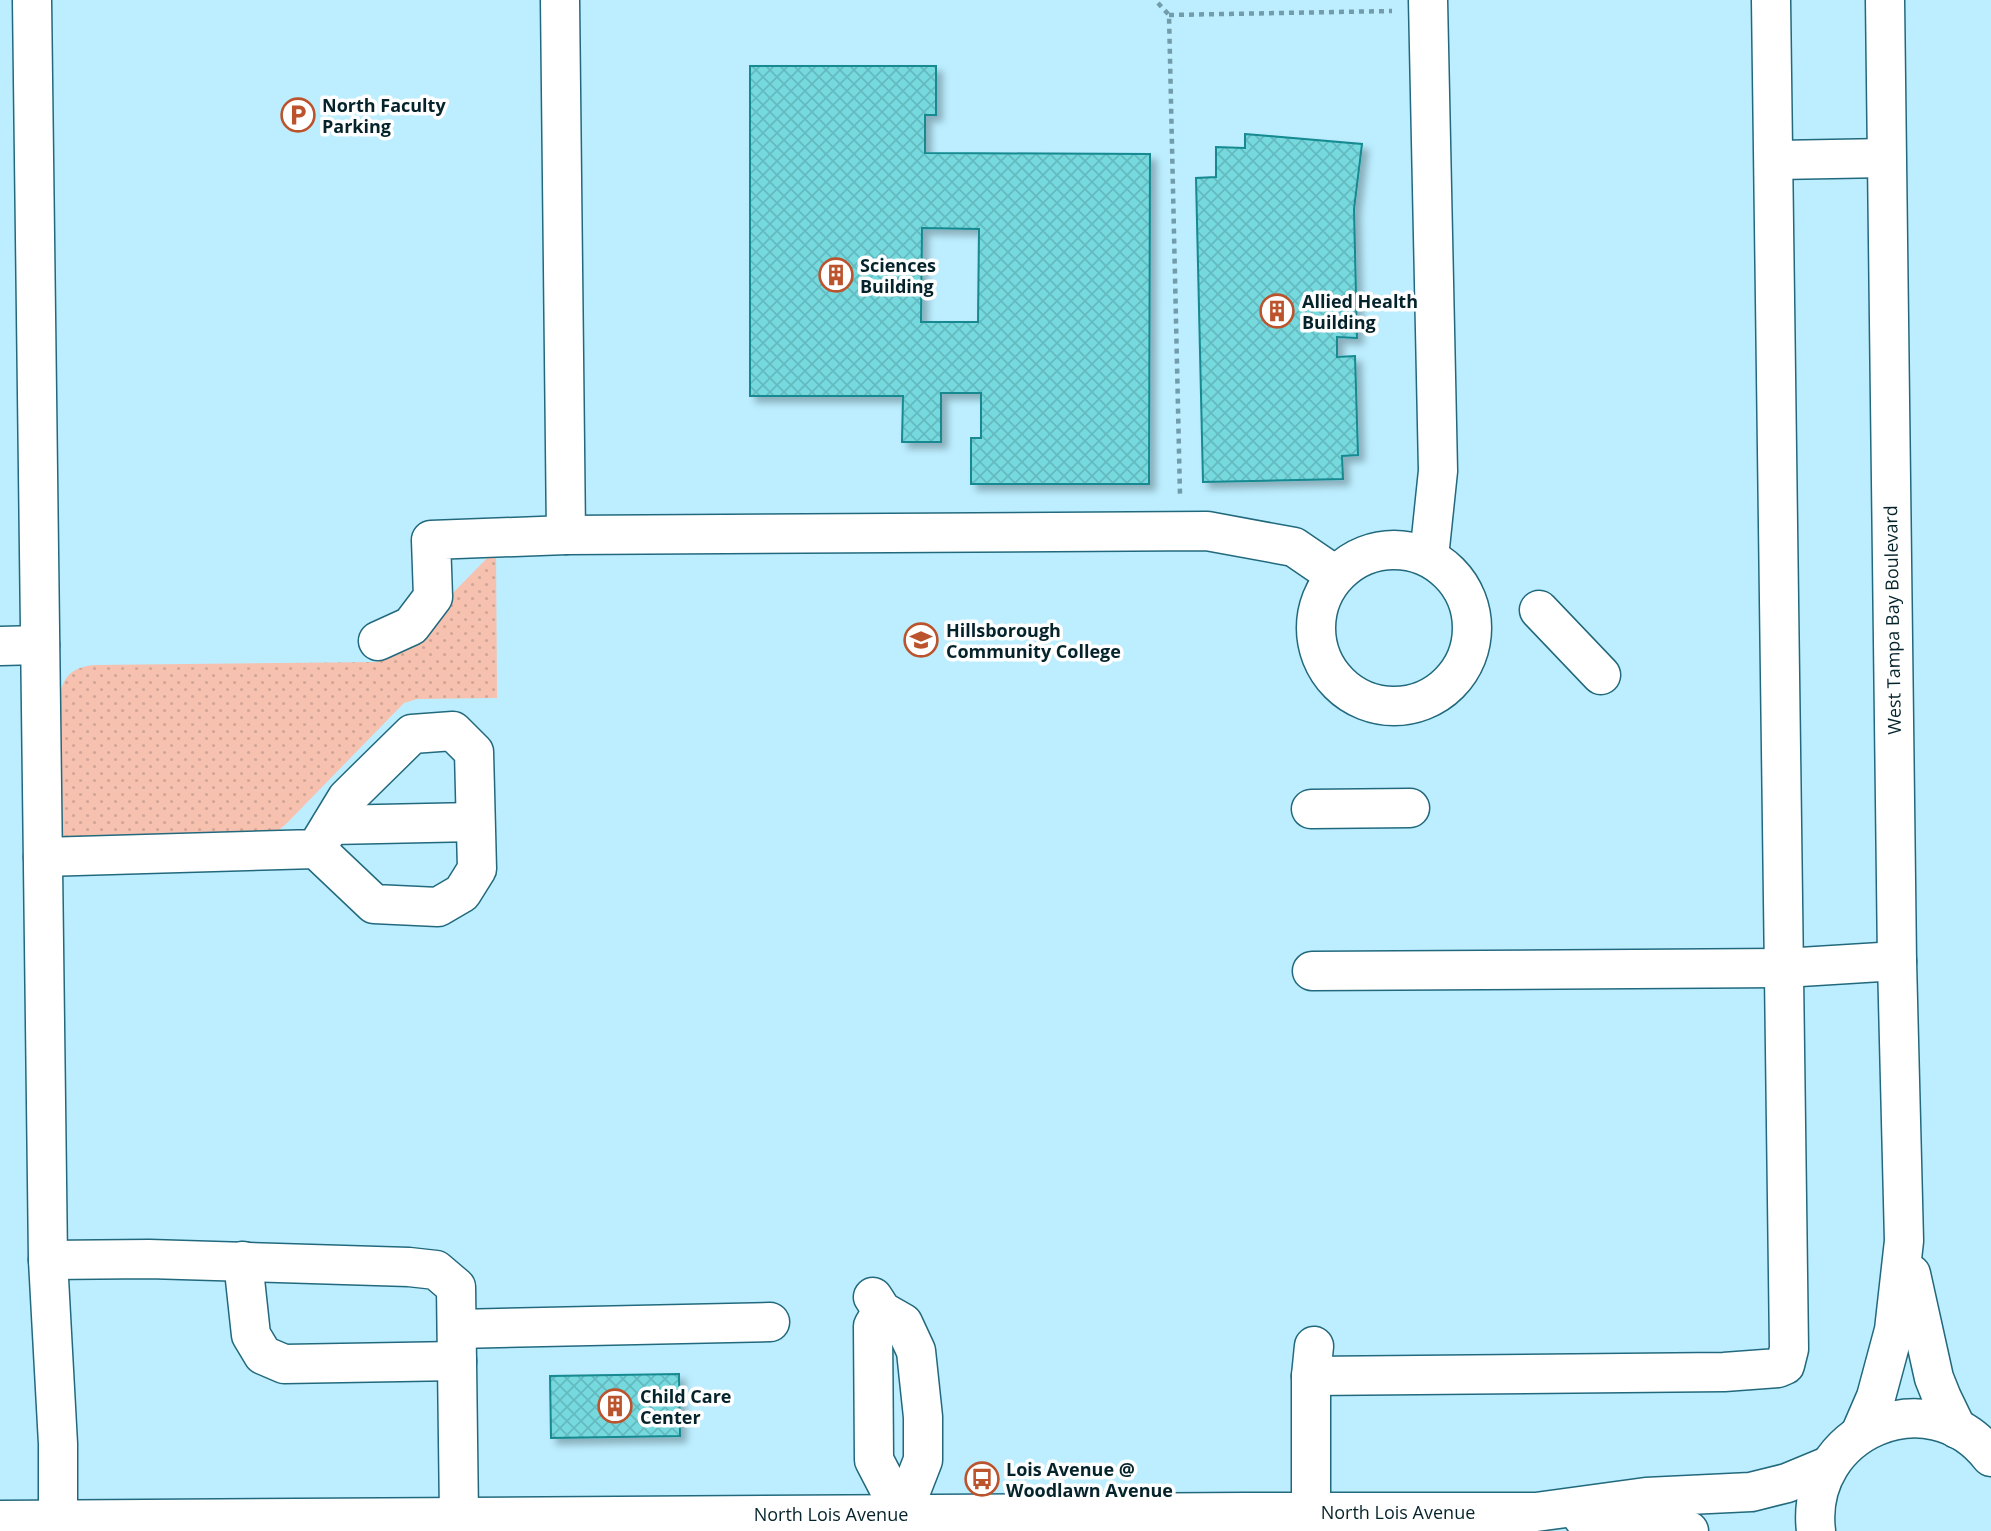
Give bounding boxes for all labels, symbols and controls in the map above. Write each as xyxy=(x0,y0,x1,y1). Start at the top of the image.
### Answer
place label: North Faculty Parking xyxy=(322,93,446,138)
parking icon: North Faculty Parking xyxy=(279,96,317,134)
place label: Sciences Building xyxy=(860,253,936,298)
building icon: Sciences Building xyxy=(817,256,855,294)
place label: Allied Health Building xyxy=(1302,289,1418,334)
building icon: Allied Health Building xyxy=(1258,292,1296,330)
street label: West Tampa Bay Boulevard xyxy=(1878,505,1906,735)
place label: Hillsborough Community College xyxy=(946,618,1121,663)
school or university icon: Hillsborough Community College xyxy=(902,621,940,659)
place label: Child Care Center xyxy=(640,1384,732,1429)
building icon: Child Care Center xyxy=(596,1387,634,1425)
place label: Lois Avenue @ Woodlawn Avenue xyxy=(1006,1457,1173,1502)
bus stop icon: Lois Avenue @ Woodlawn Avenue xyxy=(963,1460,1001,1498)
street label: North Lois Avenue xyxy=(1321,1500,1475,1524)
street label: North Lois Avenue xyxy=(754,1502,908,1526)

